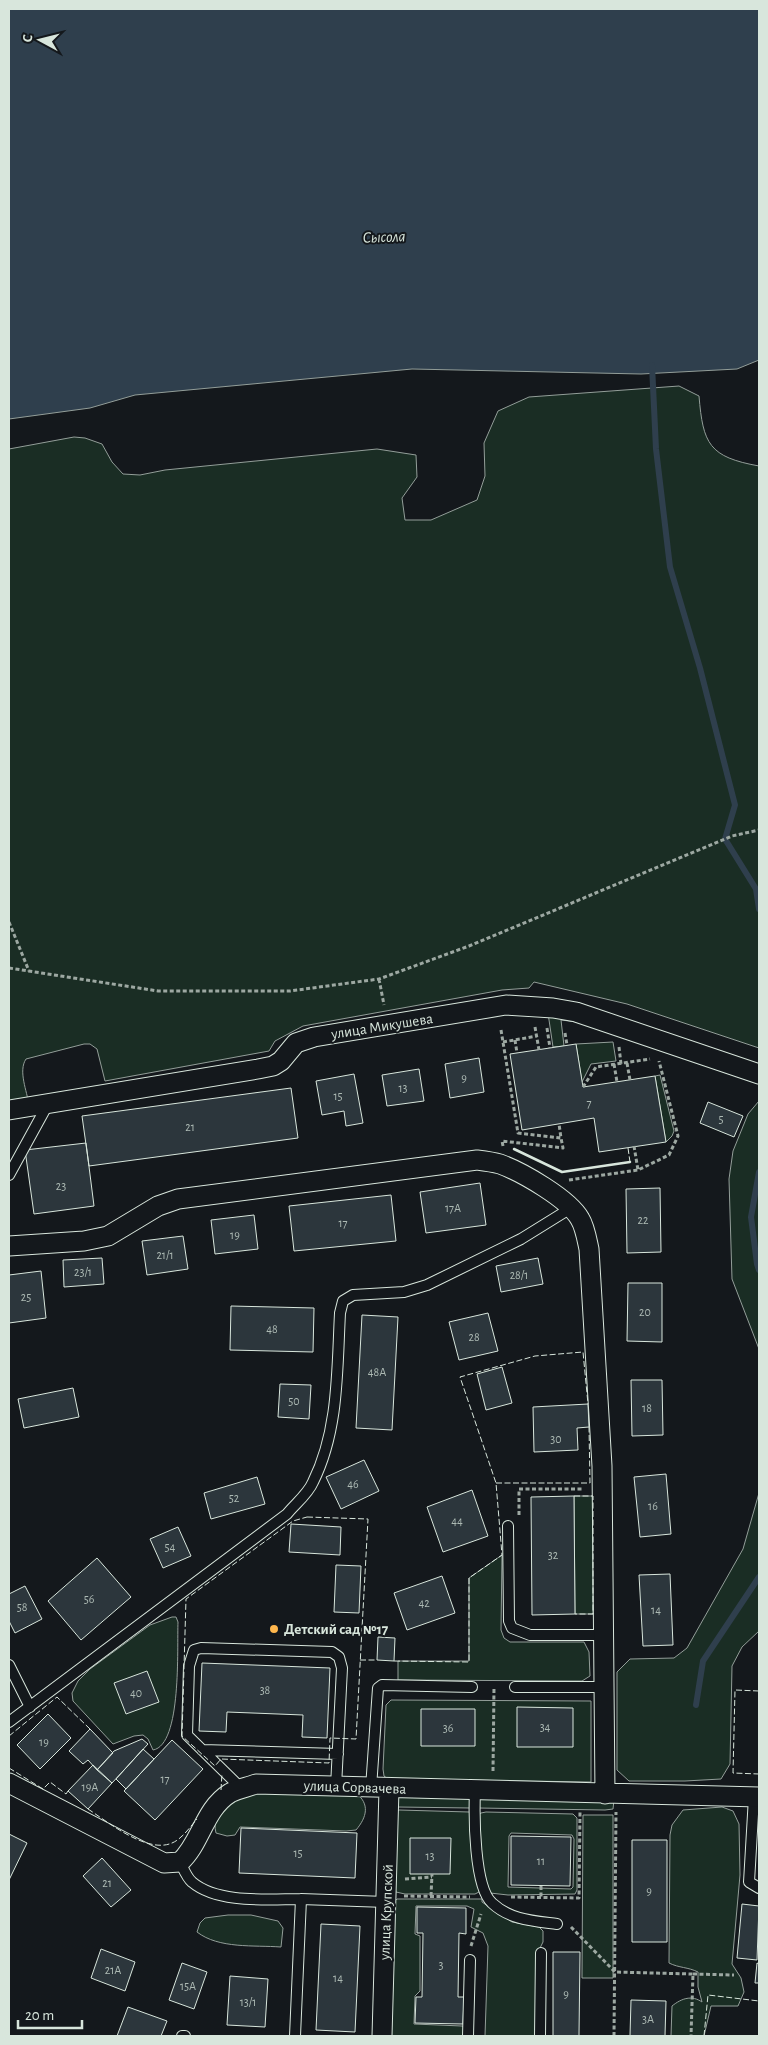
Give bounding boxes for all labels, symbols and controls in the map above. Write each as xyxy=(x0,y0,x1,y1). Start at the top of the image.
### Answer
north arrow xyxy=(15,15,65,65)
text: С xyxy=(21,34,36,43)
water label: Сысола xyxy=(362,228,406,246)
street label: улица Микушева xyxy=(329,1011,434,1042)
house number: 9 xyxy=(461,1072,467,1084)
house number: 13 xyxy=(398,1082,408,1094)
house number: 15 xyxy=(333,1090,343,1102)
house number: 7 xyxy=(586,1097,592,1109)
house number: 5 xyxy=(718,1113,724,1125)
house number: 21 xyxy=(185,1121,195,1133)
house number: 23 xyxy=(56,1180,66,1192)
house number: 17А xyxy=(445,1202,461,1214)
house number: 22 xyxy=(638,1214,649,1226)
house number: 17 xyxy=(338,1217,348,1229)
house number: 19 xyxy=(230,1229,240,1241)
house number: 21/1 xyxy=(156,1249,174,1261)
house number: 23/1 xyxy=(74,1266,92,1278)
house number: 28/1 xyxy=(510,1269,528,1281)
house number: 25 xyxy=(21,1291,31,1303)
house number: 20 xyxy=(639,1306,651,1318)
house number: 48 xyxy=(266,1323,278,1335)
house number: 28 xyxy=(468,1331,480,1343)
house number: 48А xyxy=(368,1366,386,1378)
house number: 50 xyxy=(288,1395,300,1407)
house number: 18 xyxy=(642,1402,652,1414)
house number: 30 xyxy=(550,1433,562,1445)
house number: 46 xyxy=(347,1478,359,1490)
house number: 52 xyxy=(229,1492,240,1504)
house number: 16 xyxy=(648,1500,658,1512)
house number: 44 xyxy=(451,1515,463,1527)
house number: 54 xyxy=(165,1541,176,1553)
house number: 32 xyxy=(548,1549,559,1561)
house number: 56 xyxy=(84,1593,95,1605)
house number: 42 xyxy=(418,1597,430,1609)
house number: 58 xyxy=(17,1601,28,1613)
house number: 14 xyxy=(651,1604,661,1616)
place label: Детский сад №17 xyxy=(284,1622,389,1637)
marker: Детский сад №17 xyxy=(268,1623,280,1635)
house number: 38 xyxy=(260,1684,271,1696)
house number: 40 xyxy=(130,1687,142,1699)
house number: 34 xyxy=(540,1721,551,1733)
house number: 36 xyxy=(443,1722,454,1734)
house number: 19 xyxy=(39,1736,49,1748)
house number: 17 xyxy=(160,1773,170,1785)
street label: улица Сорвачева xyxy=(303,1778,407,1797)
house number: 19А xyxy=(82,1781,98,1793)
house number: 15 xyxy=(293,1847,303,1859)
house number: 13 xyxy=(425,1850,435,1862)
house number: 11 xyxy=(537,1855,545,1867)
street label: улица Крупской xyxy=(377,1864,396,1961)
house number: 21 xyxy=(102,1877,112,1889)
house number: 9 xyxy=(646,1885,652,1897)
house number: 3 xyxy=(439,1959,444,1971)
house number: 21А xyxy=(105,1964,121,1976)
house number: 14 xyxy=(333,1972,343,1984)
house number: 15А xyxy=(180,1980,196,1992)
house number: 9 xyxy=(563,1988,569,2000)
house number: 13/1 xyxy=(240,1996,256,2008)
scale bar xyxy=(18,1998,81,2030)
text: 20 m xyxy=(25,2008,54,2023)
house number: 3А xyxy=(642,2013,654,2025)

